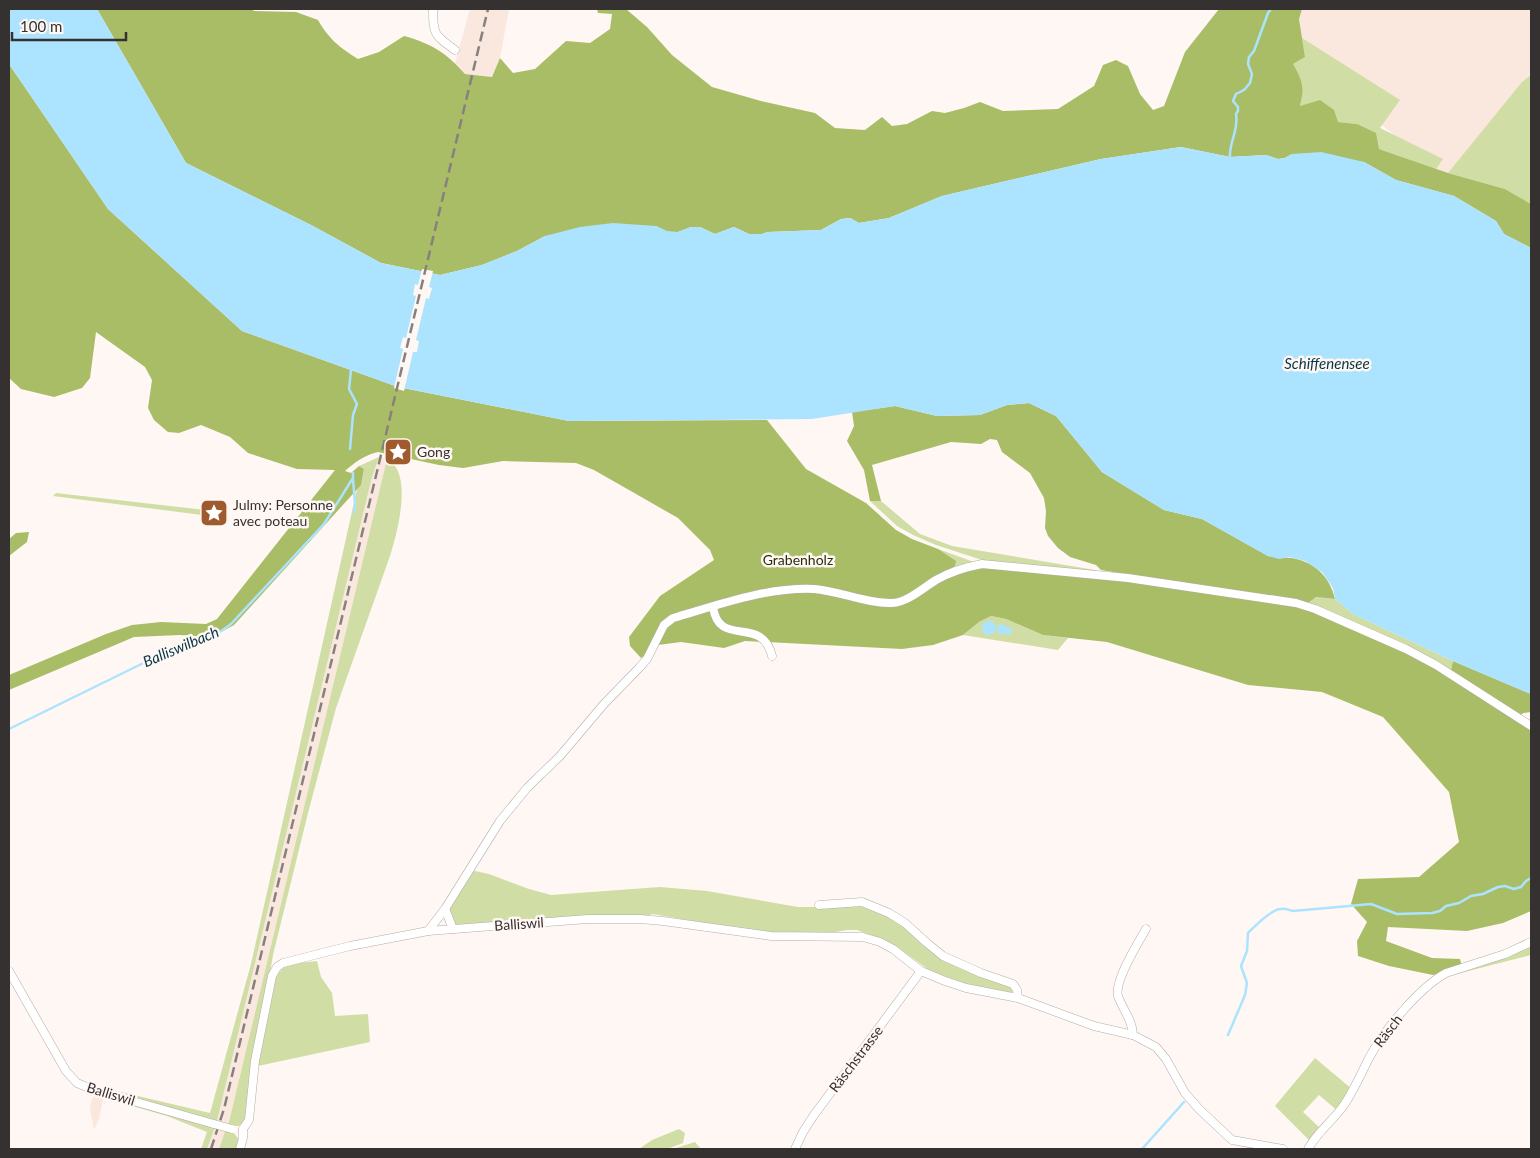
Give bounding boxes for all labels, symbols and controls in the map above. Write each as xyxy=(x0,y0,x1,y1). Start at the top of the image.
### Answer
scale bar xyxy=(12,10,126,42)
text: 100 m xyxy=(20,17,62,35)
water label: Schiffenensee xyxy=(1284,354,1370,372)
place icon: Gong xyxy=(383,437,413,467)
place label: Gong xyxy=(417,443,450,460)
place label: Julmy: Personne avec poteau xyxy=(233,496,333,529)
place icon: Julmy: Personne avec poteau xyxy=(199,498,229,528)
park label: Grabenholz xyxy=(763,551,833,568)
water label: Balliswilbach xyxy=(140,622,221,670)
street label: Balliswil xyxy=(494,913,544,934)
street label: Räsch xyxy=(1370,1011,1405,1050)
street label: Räschstrasse xyxy=(825,1022,886,1095)
street label: Balliswil xyxy=(85,1078,137,1109)

